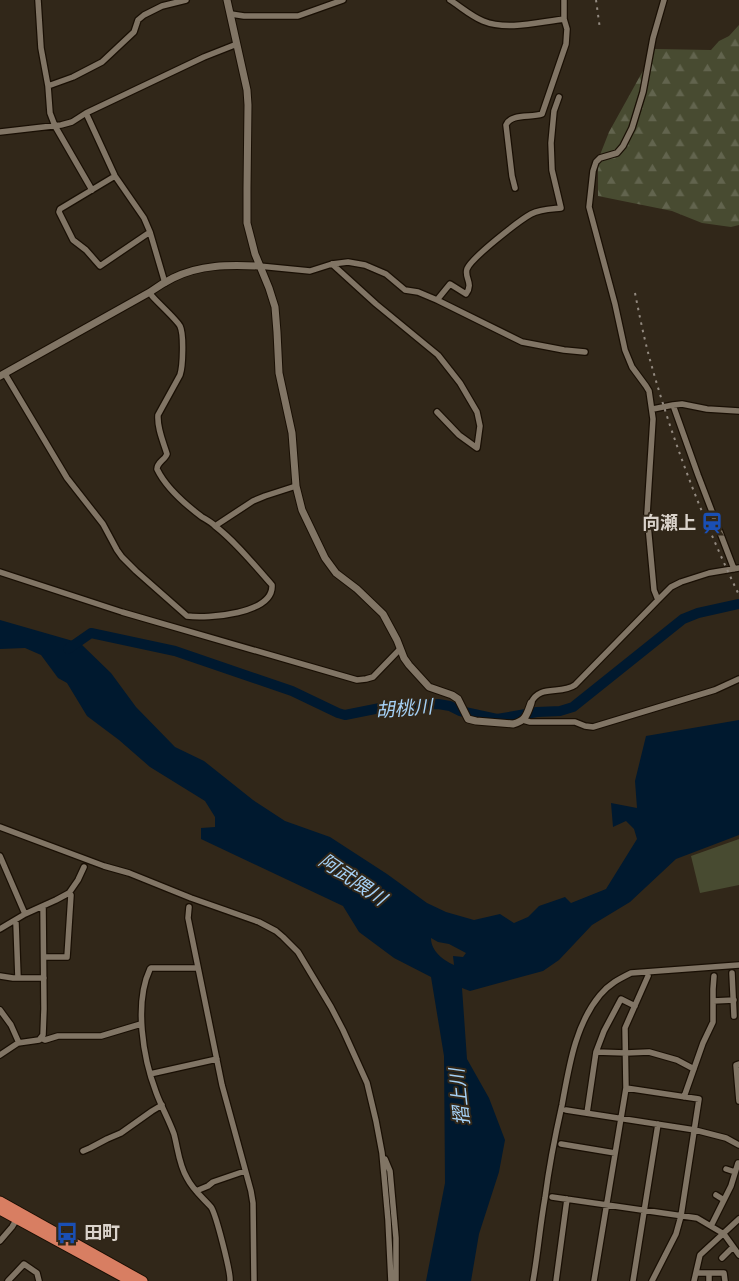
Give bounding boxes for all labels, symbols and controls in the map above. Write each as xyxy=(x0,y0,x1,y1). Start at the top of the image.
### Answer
station icon: 向瀬上 xyxy=(699,510,725,536)
place label: 向瀬上 xyxy=(642,511,696,534)
water label: 胡桃川 xyxy=(375,694,435,722)
water label: 阿武隈川 xyxy=(315,848,393,911)
water label: 摺上川 xyxy=(444,1065,474,1127)
bus stop icon: 田町 xyxy=(54,1220,80,1246)
place label: 田町 xyxy=(84,1221,120,1244)

